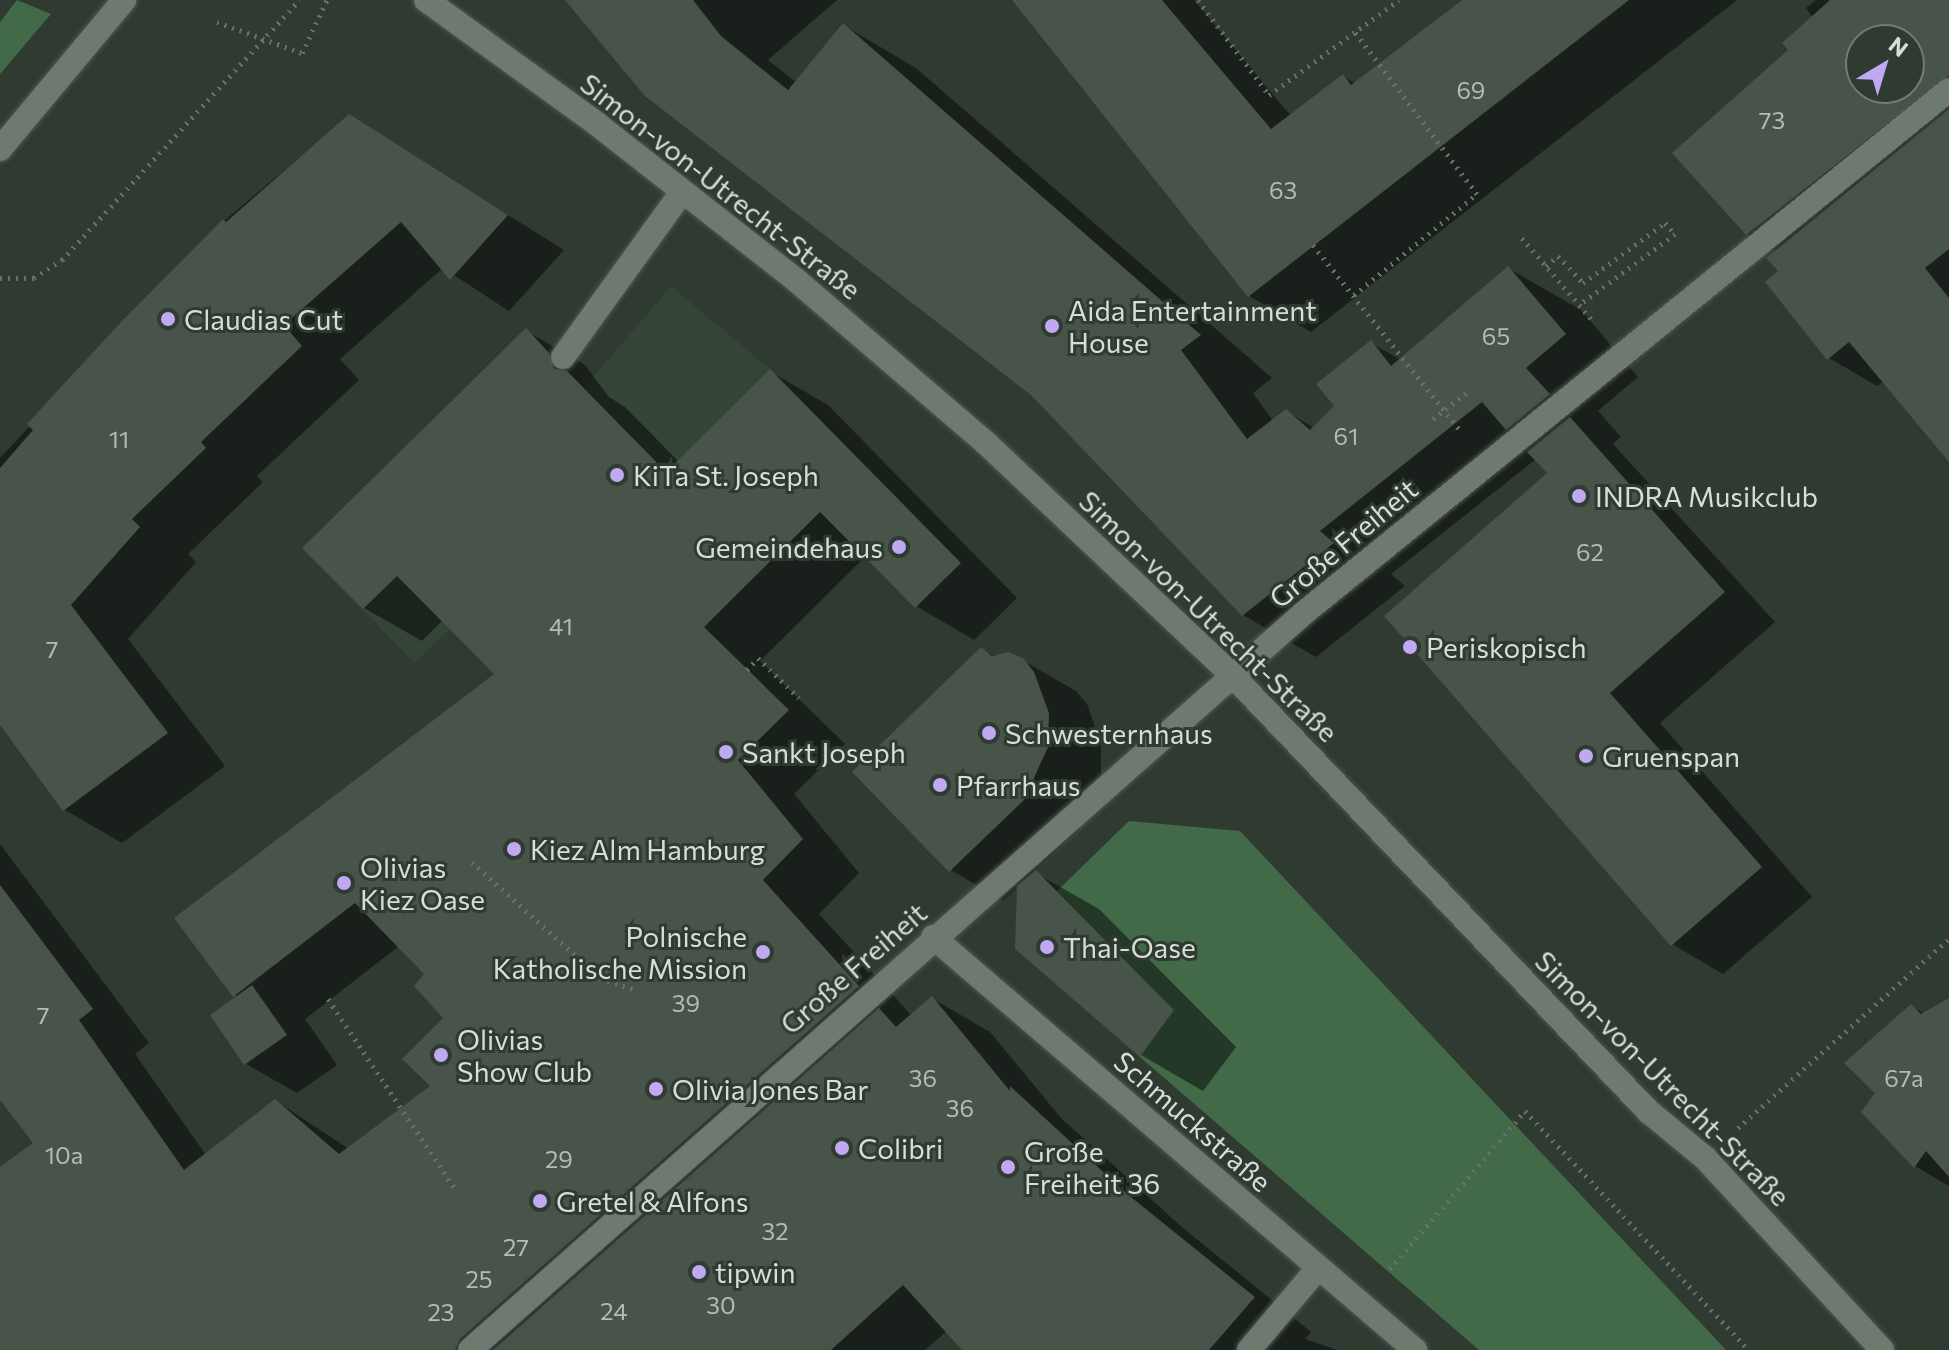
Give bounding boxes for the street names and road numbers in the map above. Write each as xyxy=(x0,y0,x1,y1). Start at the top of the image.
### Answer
street label: Simon-von-Utrecht-Straße xyxy=(574,66,868,306)
street label: Große Freiheit xyxy=(1262,471,1424,615)
street label: Simon-von-Utrecht-Straße xyxy=(1073,484,1345,748)
street label: Große Freiheit xyxy=(773,895,933,1041)
street label: Simon-von-Utrecht-Straße xyxy=(1529,944,1797,1212)
street label: Schmuckstraße xyxy=(1108,1044,1278,1198)

